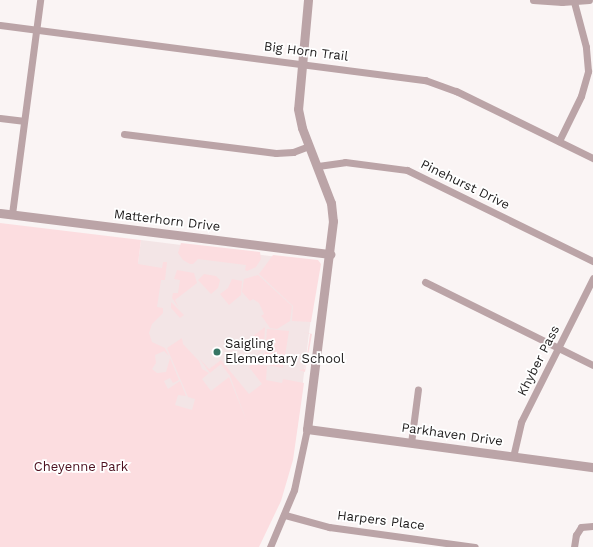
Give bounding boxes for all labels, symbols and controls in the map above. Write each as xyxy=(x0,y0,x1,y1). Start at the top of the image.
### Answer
street label: Big Horn Trail xyxy=(263,39,349,65)
street label: Pinehurst Drive xyxy=(418,157,512,213)
street label: Matterhorn Drive xyxy=(113,207,221,235)
street label: Khyber Pass xyxy=(514,323,564,399)
place label: Saigling Elementary School xyxy=(225,337,345,368)
marker: Saigling Elementary School xyxy=(212,347,222,357)
street label: Parkhaven Drive xyxy=(400,420,504,450)
park label: Cheyenne Park xyxy=(34,459,128,475)
street label: Harpers Place xyxy=(336,508,426,534)

